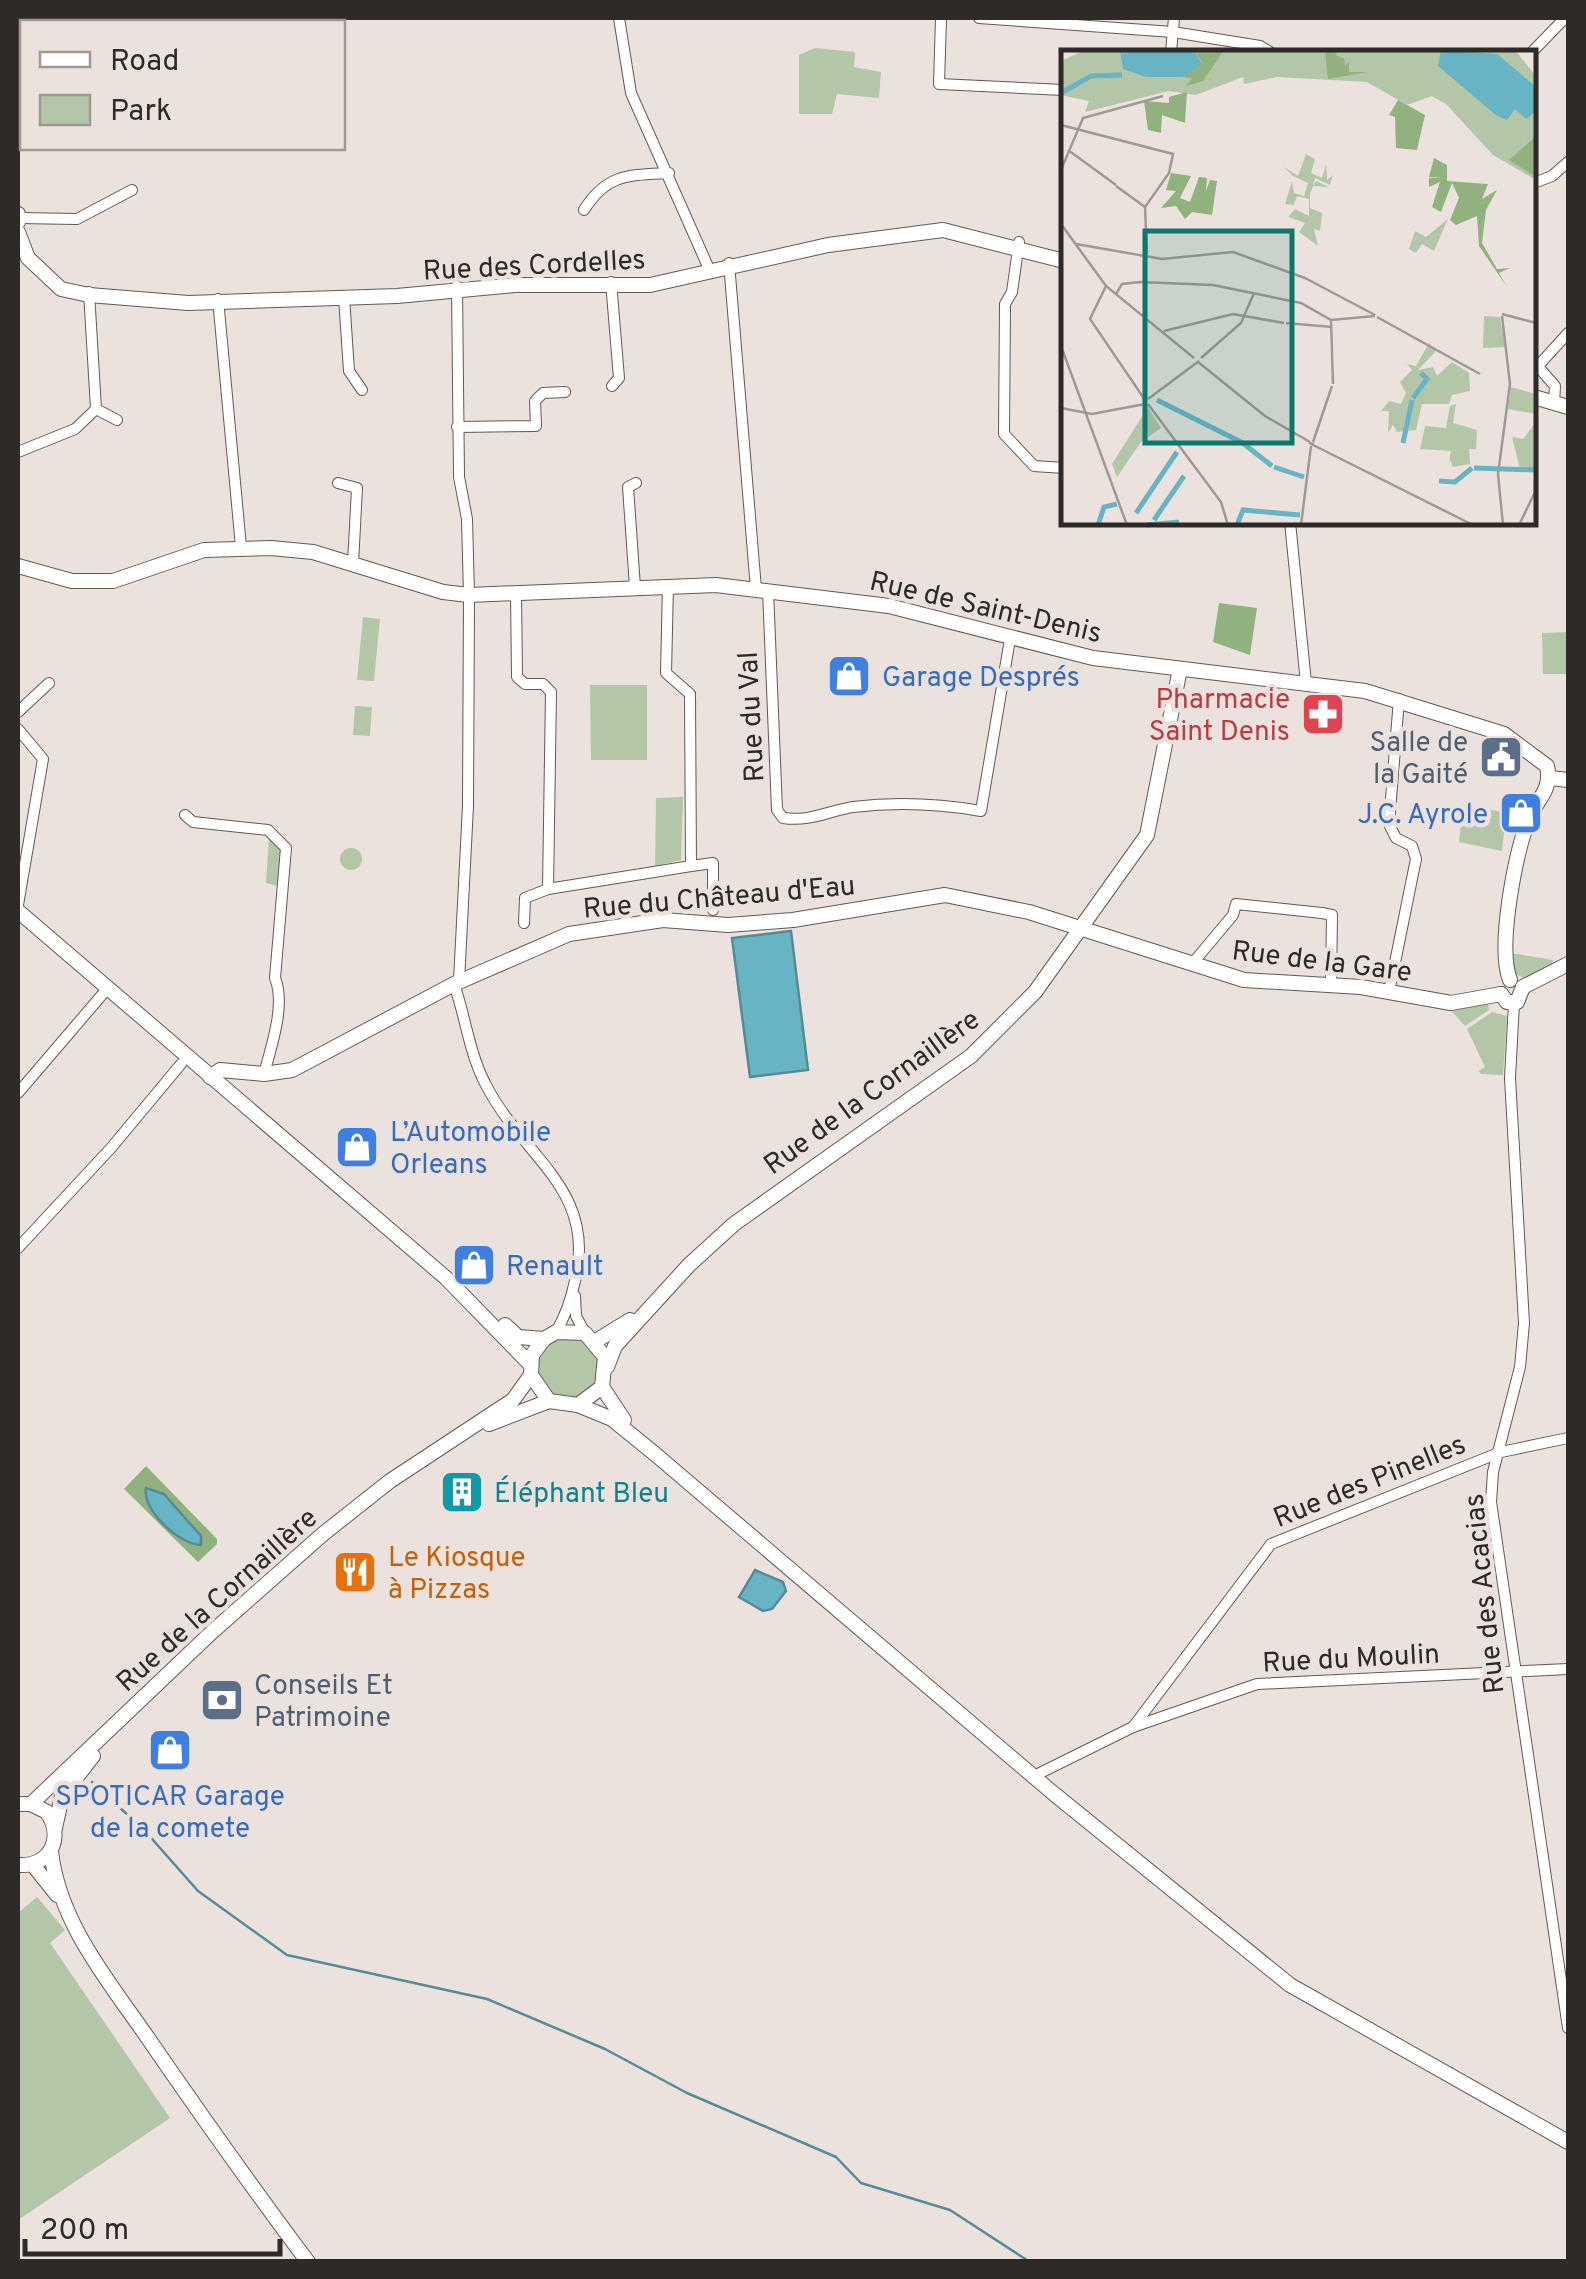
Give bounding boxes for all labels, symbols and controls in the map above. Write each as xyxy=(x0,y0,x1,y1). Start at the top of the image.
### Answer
legend xyxy=(20,20,345,150)
text: Road xyxy=(110,44,179,81)
inset map xyxy=(1061,50,1536,525)
text: Park xyxy=(110,94,172,131)
street label: Rue des Cordelles xyxy=(422,243,646,291)
street label: Rue de Saint-Denis xyxy=(866,565,1105,653)
street label: Rue du Val xyxy=(732,651,774,783)
shop icon: Garage Després xyxy=(826,653,872,699)
place label: Garage Després xyxy=(882,661,1080,697)
place label: Pharmacie Saint Denis xyxy=(1149,683,1290,751)
pharmacy icon: Pharmacie Saint Denis xyxy=(1300,691,1346,737)
place label: Salle de la Gaité xyxy=(1369,726,1468,794)
public building icon: Salle de la Gaité xyxy=(1478,734,1524,780)
shop icon: J.C. Ayrole xyxy=(1498,790,1544,836)
place label: J.C. Ayrole xyxy=(1357,798,1488,834)
street label: Rue du Château d'Eau xyxy=(582,869,857,929)
street label: Rue de la Gare xyxy=(1230,934,1414,992)
street label: Rue de la Cornaillère xyxy=(758,1003,988,1184)
place label: L’Automobile Orleans xyxy=(390,1116,551,1184)
shop icon: L’Automobile Orleans xyxy=(334,1124,380,1170)
shop icon: Renault xyxy=(451,1242,497,1288)
place label: Renault xyxy=(506,1250,604,1286)
street label: Rue des Pinelles xyxy=(1269,1428,1472,1538)
building icon: Éléphant Bleu xyxy=(439,1469,485,1515)
place label: Éléphant Bleu xyxy=(494,1475,669,1513)
street label: Rue des Acacias xyxy=(1458,1492,1514,1696)
street label: Rue de la Cornaillère xyxy=(110,1501,326,1701)
place label: Le Kiosque à Pizzas xyxy=(388,1541,526,1609)
restaurant icon: Le Kiosque à Pizzas xyxy=(332,1549,378,1595)
street label: Rue du Moulin xyxy=(1261,1637,1441,1683)
place label: Conseils Et Patrimoine xyxy=(254,1669,393,1737)
bank icon: Conseils Et Patrimoine xyxy=(199,1677,245,1723)
shop icon: SPOTICAR Garage de la comete xyxy=(147,1727,193,1773)
place label: SPOTICAR Garage de la comete xyxy=(55,1780,285,1848)
scale bar xyxy=(25,2194,280,2256)
text: 200 m xyxy=(40,2213,129,2250)

